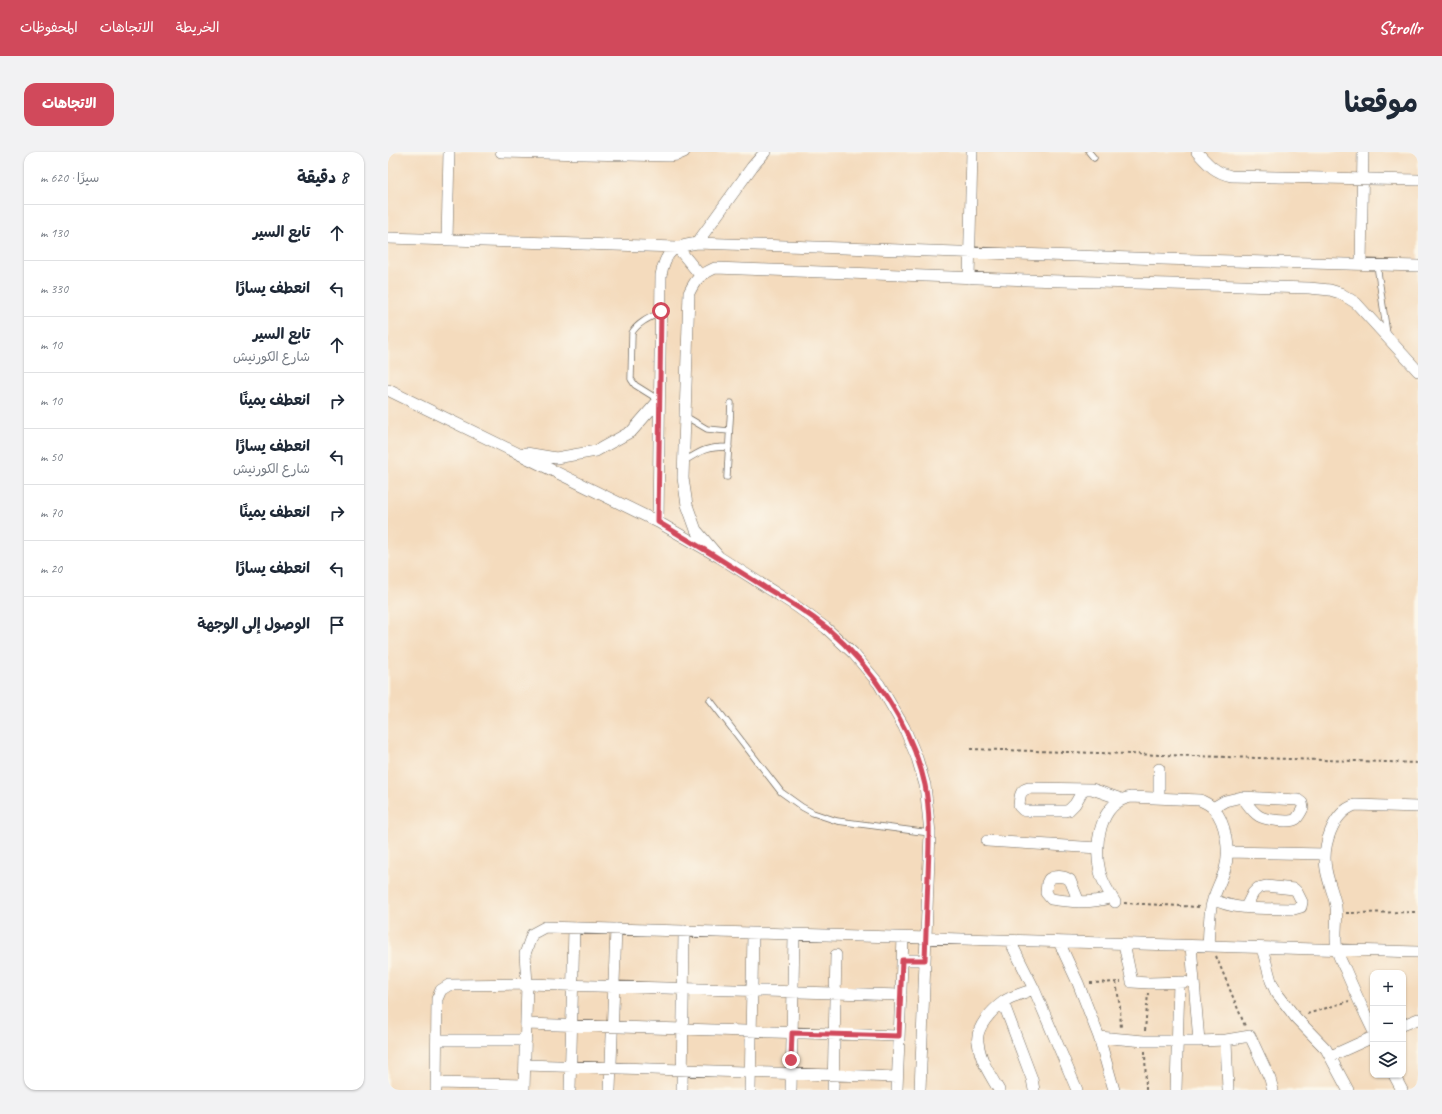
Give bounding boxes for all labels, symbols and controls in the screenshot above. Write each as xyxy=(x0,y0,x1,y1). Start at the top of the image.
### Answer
text: Strollr xyxy=(1379,16,1422,40)
text: المحفوظات xyxy=(20,19,78,36)
text: الاتجاهات xyxy=(100,19,154,36)
text: الخريطة xyxy=(176,19,219,36)
button: الاتجاهات xyxy=(24,83,114,126)
text: موقعنا xyxy=(1344,85,1418,120)
text: 8 دقيقة xyxy=(297,167,348,188)
text: سيرًا · 620 m xyxy=(40,170,99,186)
icon: ahead xyxy=(326,222,348,244)
text: تابع السير xyxy=(253,223,310,242)
text: 130 m xyxy=(40,225,68,241)
icon: left xyxy=(326,278,348,300)
text: انعطف يسارًا xyxy=(235,279,310,298)
text: 330 m xyxy=(40,281,68,297)
route start xyxy=(652,302,670,320)
text: تابع السير xyxy=(253,325,310,344)
icon: ahead xyxy=(326,334,348,356)
text: 10 m xyxy=(40,337,62,353)
text: شارع الكورنيش xyxy=(233,349,310,365)
icon: right xyxy=(326,390,348,412)
text: انعطف يمينًا xyxy=(239,391,310,410)
text: 10 m xyxy=(40,393,62,409)
text: انعطف يسارًا xyxy=(235,437,310,456)
icon: left xyxy=(326,446,348,468)
text: 50 m xyxy=(40,449,62,465)
text: شارع الكورنيش xyxy=(233,461,310,477)
icon: right xyxy=(326,502,348,524)
text: انعطف يمينًا xyxy=(239,503,310,522)
text: 70 m xyxy=(40,505,62,521)
icon: left xyxy=(326,558,348,580)
text: انعطف يسارًا xyxy=(235,559,310,578)
text: 20 m xyxy=(40,561,62,577)
icon: arrive xyxy=(326,614,348,636)
text: الوصول إلى الوجهة xyxy=(197,615,310,634)
map controls xyxy=(1370,970,1406,1078)
button: + xyxy=(1370,970,1406,1006)
button: − xyxy=(1370,1006,1406,1042)
button: layers xyxy=(1370,1042,1406,1078)
route end xyxy=(782,1051,800,1069)

